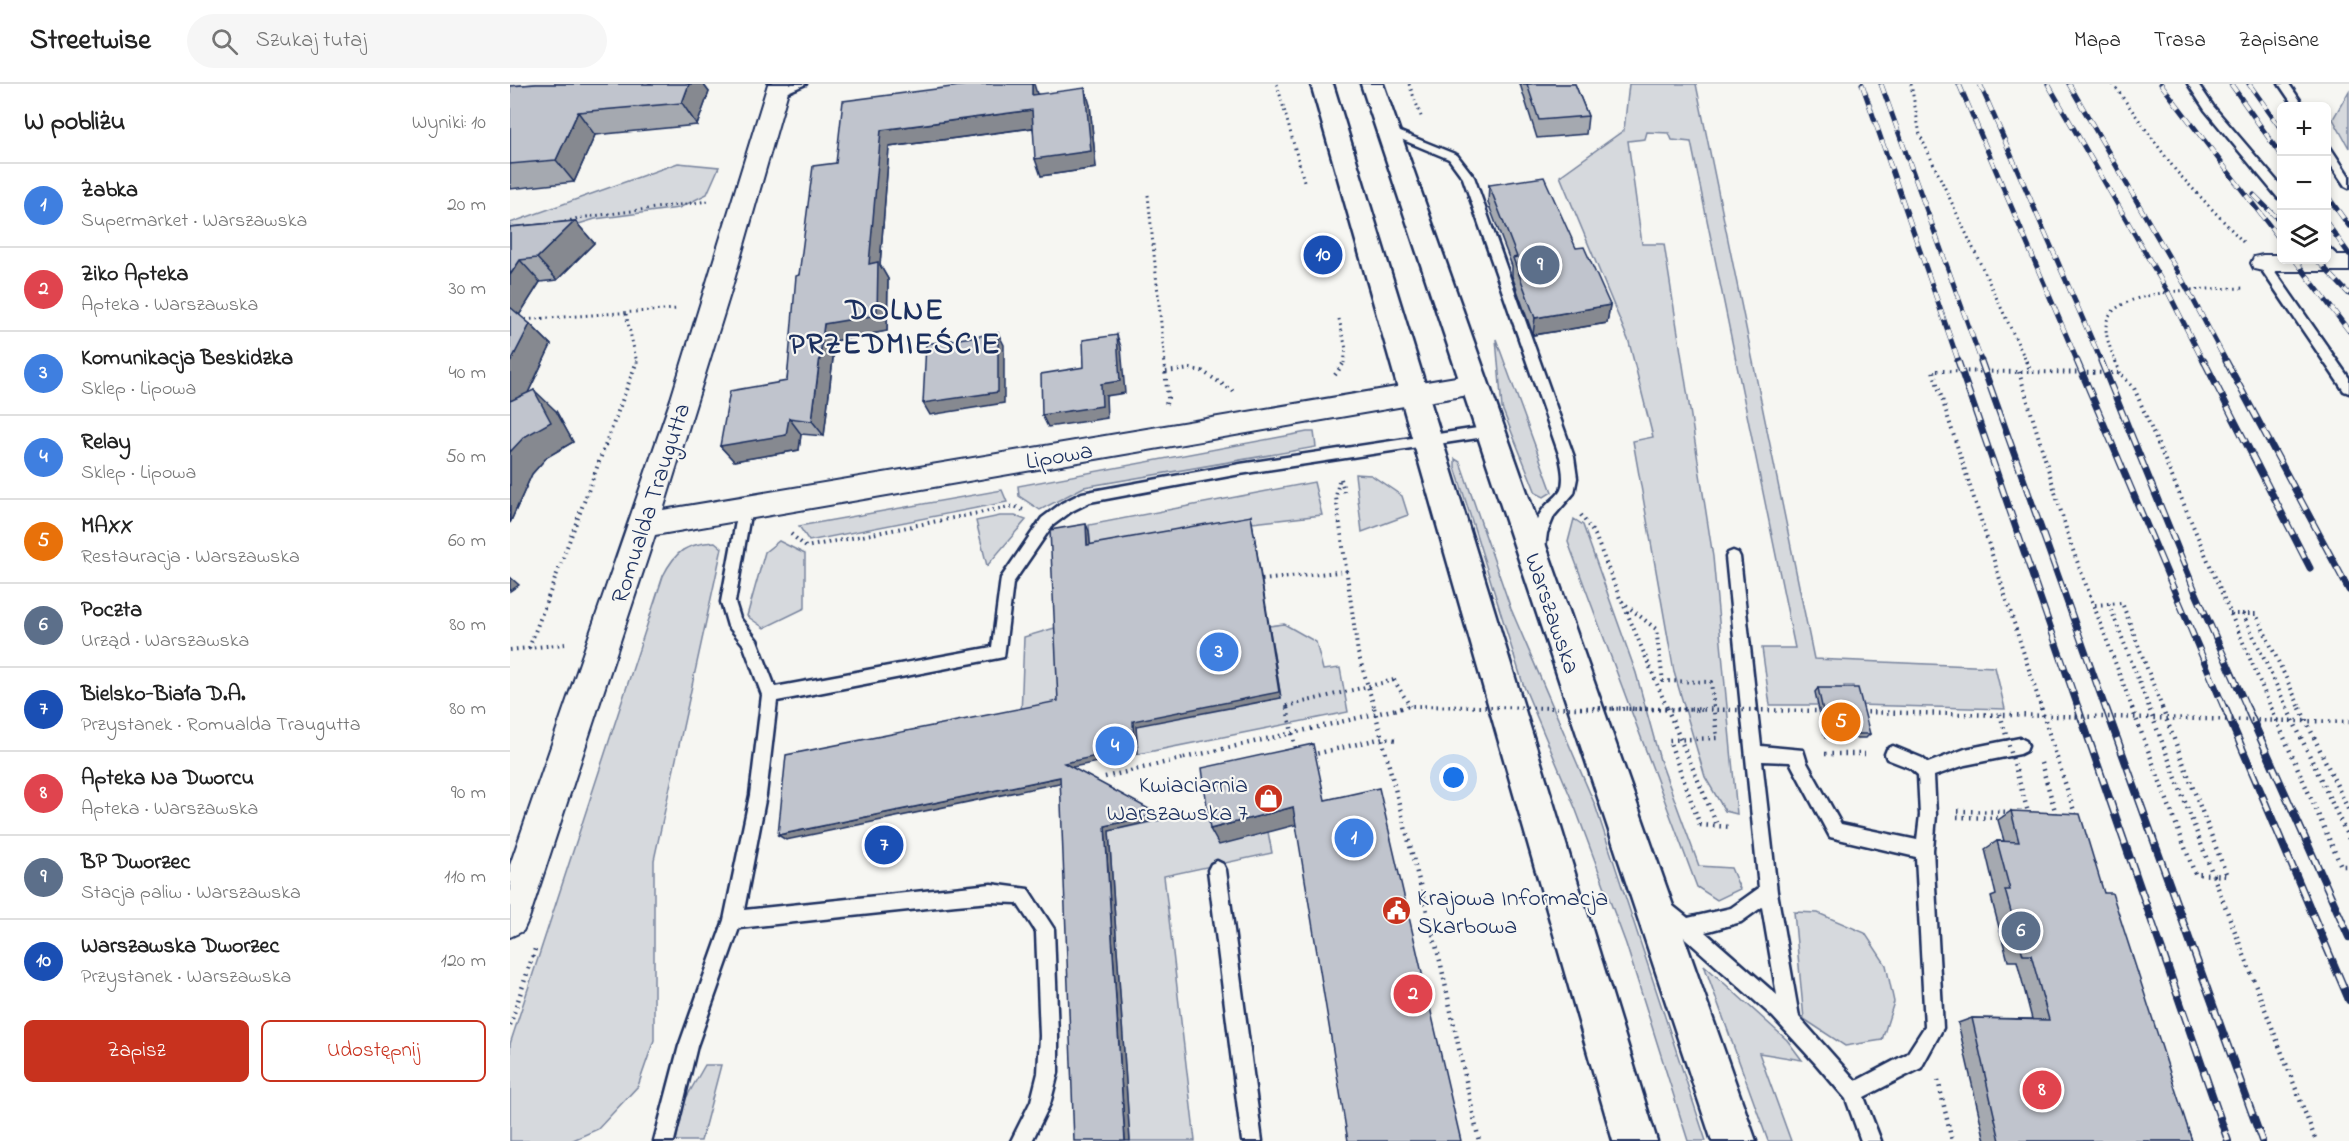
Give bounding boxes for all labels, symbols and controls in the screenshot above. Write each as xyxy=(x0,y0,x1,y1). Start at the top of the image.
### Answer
search box xyxy=(187,14,607,68)
text: Streetwise xyxy=(30,21,151,62)
icon: search xyxy=(208,25,241,58)
text: Szukaj tutaj xyxy=(256,25,367,57)
text: Mapa xyxy=(2074,26,2121,56)
text: Trasa xyxy=(2154,26,2206,56)
text: Zapisane xyxy=(2239,26,2319,56)
map controls xyxy=(2277,102,2331,264)
button: + xyxy=(2277,102,2331,156)
text: W pobliżu xyxy=(24,104,125,142)
text: Wyniki: 10 xyxy=(412,109,486,138)
button: − xyxy=(2277,156,2331,210)
text: Żabka xyxy=(81,175,138,207)
text: 1 xyxy=(40,191,47,220)
text: 20 m xyxy=(447,191,486,220)
text: Supermarket · Warszawska xyxy=(81,207,307,236)
button: layers xyxy=(2277,210,2331,264)
pin: 10 xyxy=(1304,232,1342,278)
pin: 9 xyxy=(1520,242,1560,288)
text: Ziko Apteka xyxy=(81,259,188,291)
text: 2 xyxy=(39,275,48,304)
text: 30 m xyxy=(449,275,486,304)
district label: DOLNE PRZEDMIEŚCIE xyxy=(789,290,1001,368)
text: Apteka · Warszawska xyxy=(81,291,258,320)
text: Komunikacja Beskidzka xyxy=(81,343,293,375)
text: 3 xyxy=(39,359,48,388)
text: 40 m xyxy=(449,359,486,388)
text: Sklep · Lipowa xyxy=(81,375,196,404)
street label: Romualda Traugutta xyxy=(603,399,701,608)
text: Relay xyxy=(81,427,131,459)
street label: Lipowa xyxy=(1023,434,1096,481)
text: 4 xyxy=(39,443,48,472)
text: 50 m xyxy=(445,443,486,472)
text: Sklep · Lipowa xyxy=(81,459,196,488)
text: MAXX xyxy=(81,511,133,543)
text: 5 xyxy=(38,527,49,556)
text: 60 m xyxy=(448,527,486,556)
text: Restauracja · Warszawska xyxy=(81,543,300,572)
street label: Warszawska xyxy=(1514,549,1588,679)
text: Poczta xyxy=(81,595,142,627)
text: 6 xyxy=(39,611,48,640)
text: 80 m xyxy=(449,611,486,640)
text: Urząd · Warszawska xyxy=(81,627,249,656)
pin: 3 xyxy=(1200,630,1238,674)
text: Bielsko-Biała D.A. xyxy=(81,679,246,711)
text: 7 xyxy=(39,695,48,724)
text: 80 m xyxy=(449,695,486,724)
pin: 5 xyxy=(1822,700,1860,744)
text: Przystanek · Romualda Traugutta xyxy=(81,711,361,740)
pin: 4 xyxy=(1096,724,1134,768)
text: Apteka Na Dworcu xyxy=(81,763,254,795)
your location xyxy=(1439,763,1468,792)
place label: Kwiaciarnia Warszawska 7 xyxy=(1106,769,1248,832)
text: 8 xyxy=(40,779,47,808)
text: 90 m xyxy=(451,779,486,808)
shop icon: Kwiaciarnia Warszawska 7 xyxy=(1253,782,1285,814)
text: Apteka · Warszawska xyxy=(81,795,258,824)
pin: 1 xyxy=(1334,816,1374,861)
pin: 7 xyxy=(864,822,904,867)
text: BP Dworzec xyxy=(81,847,190,879)
text: 9 xyxy=(40,863,47,892)
text: 110 m xyxy=(444,863,486,892)
text: Stacja paliw · Warszawska xyxy=(81,879,301,908)
place label: Krajowa Informacja Skarbowa xyxy=(1417,882,1608,945)
public building icon: Krajowa Informacja Skarbowa xyxy=(1380,895,1412,927)
pin: 6 xyxy=(2002,908,2040,954)
text: Warszawska Dworzec xyxy=(81,931,279,963)
text: 10 xyxy=(36,947,51,976)
text: 120 m xyxy=(441,947,486,976)
text: Przystanek · Warszawska xyxy=(81,963,291,992)
pin: 2 xyxy=(1394,972,1432,1016)
button: Zapisz xyxy=(24,1020,249,1082)
button: Udostępnij xyxy=(261,1020,486,1082)
pin: 8 xyxy=(2022,1068,2062,1112)

